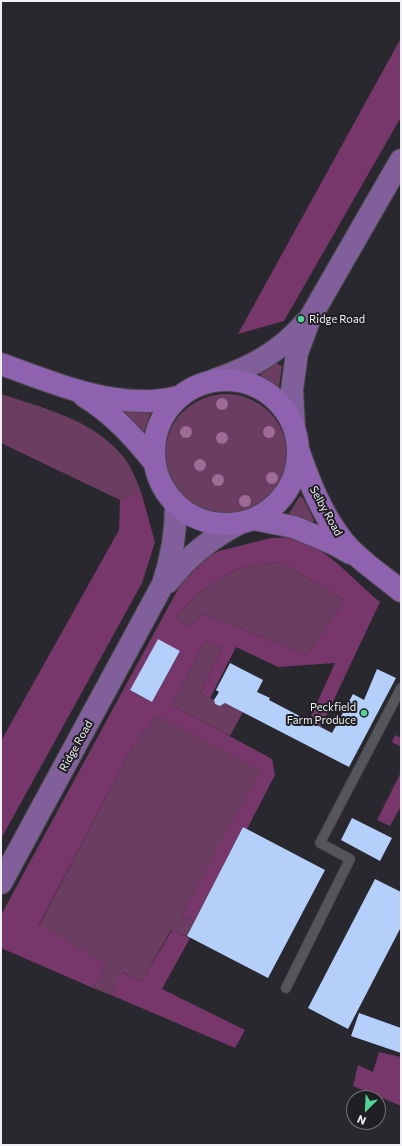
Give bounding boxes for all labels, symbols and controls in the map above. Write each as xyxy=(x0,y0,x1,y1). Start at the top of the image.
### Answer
place label: Ridge Road xyxy=(309,312,365,326)
marker: Ridge Road xyxy=(296,314,306,324)
street label: Selby Road xyxy=(307,484,345,538)
place label: Peckfield Farm Produce xyxy=(287,700,356,726)
marker: Peckfield Farm Produce xyxy=(359,708,369,718)
street label: Ridge Road xyxy=(57,718,95,774)
north arrow xyxy=(346,1090,386,1130)
text: N xyxy=(355,1113,368,1128)

